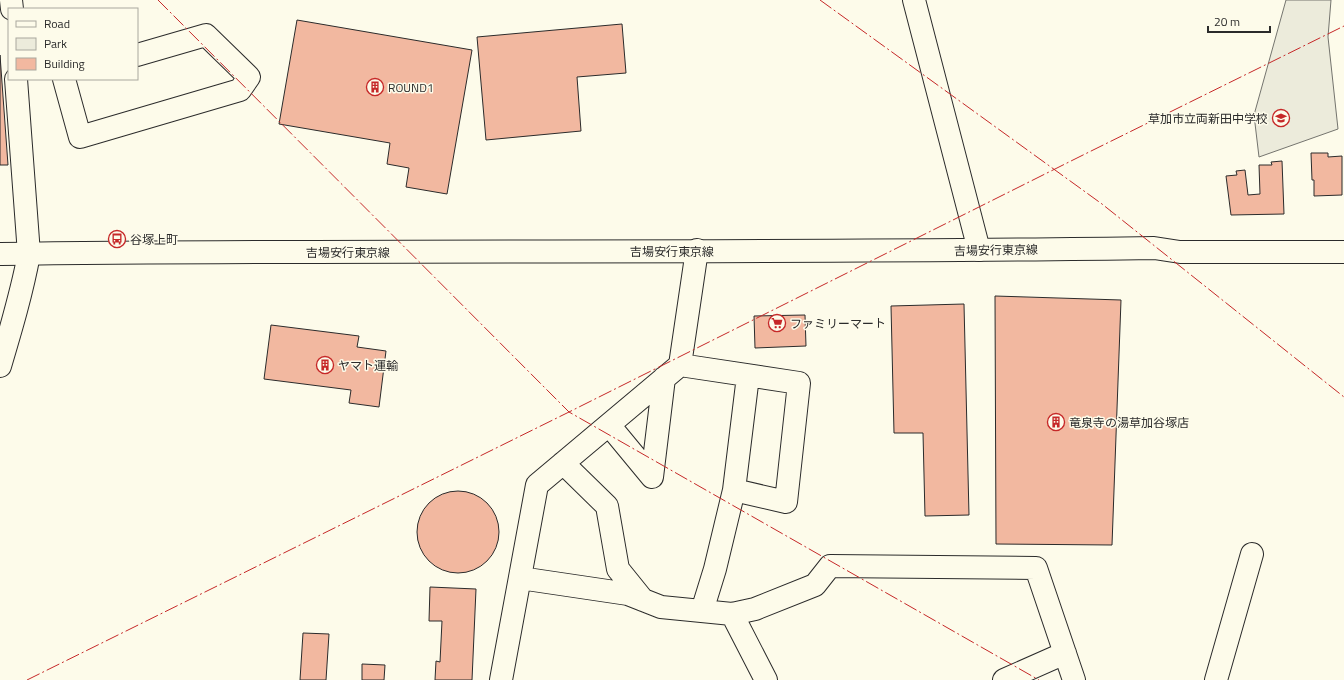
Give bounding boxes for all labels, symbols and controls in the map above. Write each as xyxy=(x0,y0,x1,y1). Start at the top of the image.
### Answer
legend xyxy=(8,8,138,80)
scale bar xyxy=(1208,8,1270,34)
text: 20 m xyxy=(1214,12,1240,31)
text: Road xyxy=(44,14,70,33)
text: Park xyxy=(44,34,67,53)
text: Building xyxy=(44,54,85,73)
building icon: ROUND1 xyxy=(365,77,385,97)
place label: ROUND1 xyxy=(388,78,434,97)
school or university icon: 草加市立両新田中学校 xyxy=(1271,108,1291,128)
place label: 草加市立両新田中学校 xyxy=(1148,109,1268,128)
bus stop icon: 谷塚上町 xyxy=(107,229,127,249)
place label: 谷塚上町 xyxy=(130,230,178,249)
street label: 吉場安行東京線 xyxy=(954,240,1038,260)
street label: 吉場安行東京線 xyxy=(630,242,714,261)
street label: 吉場安行東京線 xyxy=(306,243,390,262)
supermarket icon: ファミリーマート xyxy=(767,313,787,333)
place label: ファミリーマート xyxy=(790,314,886,333)
building icon: ヤマト運輸 xyxy=(315,355,335,375)
place label: ヤマト運輸 xyxy=(338,356,398,375)
building icon: 竜泉寺の湯草加谷塚店 xyxy=(1046,412,1066,432)
place label: 竜泉寺の湯草加谷塚店 xyxy=(1069,413,1189,432)

